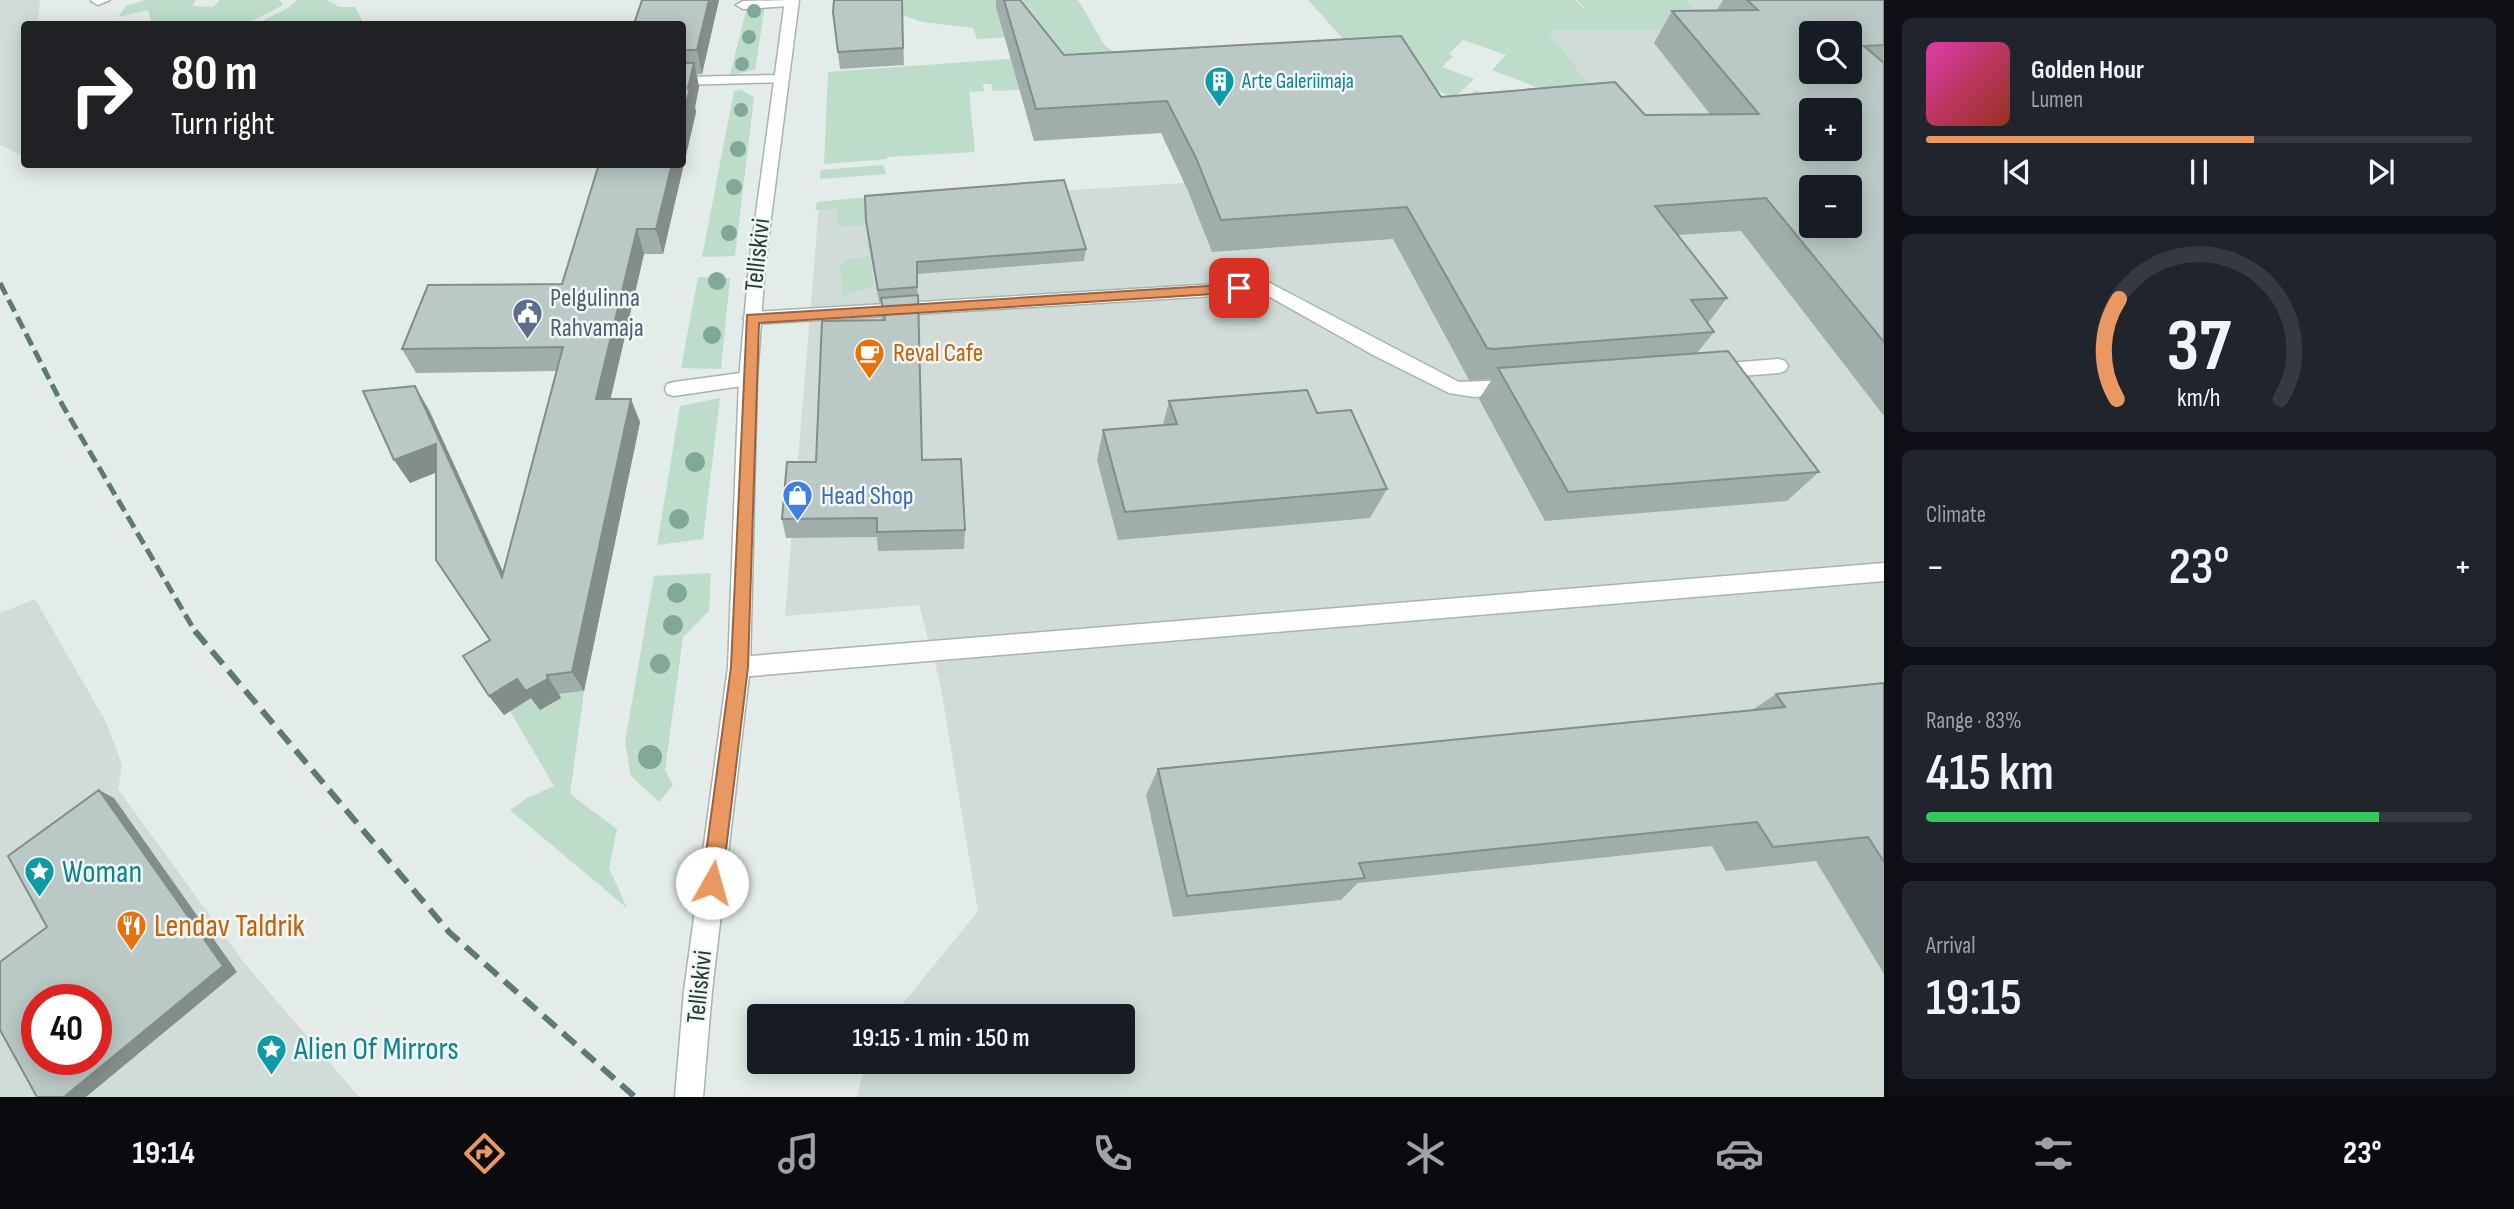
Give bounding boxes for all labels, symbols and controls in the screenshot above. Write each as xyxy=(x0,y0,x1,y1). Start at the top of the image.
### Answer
map controls xyxy=(1799,21,1862,238)
button: search xyxy=(1799,21,1862,84)
text: 80 m xyxy=(171,45,258,104)
icon: right xyxy=(56,49,147,140)
text: Golden Hour xyxy=(2031,55,2144,86)
building icon: Arte Galeriimaja xyxy=(1202,64,1236,108)
place label: Arte Galeriimaja xyxy=(1241,69,1354,94)
text: Lumen xyxy=(2031,86,2083,114)
button: + xyxy=(1799,98,1862,161)
text: Turn right xyxy=(171,105,275,144)
icon: previous xyxy=(1998,153,2036,191)
icon: pause xyxy=(2180,153,2218,191)
icon: next xyxy=(2362,153,2400,191)
button: − xyxy=(1799,175,1862,238)
street label: Telliskivi xyxy=(739,217,777,293)
pin xyxy=(1209,258,1269,318)
icon: arrive xyxy=(1220,269,1258,307)
place label: Pelgulinna Rahvamaja xyxy=(550,283,644,344)
public building icon: Pelgulinna Rahvamaja xyxy=(510,296,544,340)
text: 37 xyxy=(2167,303,2231,391)
cafe icon: Reval Cafe xyxy=(853,336,887,380)
place label: Reval Cafe xyxy=(893,338,983,369)
text: km/h xyxy=(2177,382,2221,413)
shop icon: Head Shop xyxy=(781,479,815,523)
place label: Head Shop xyxy=(821,481,913,512)
text: Climate xyxy=(1926,501,1986,529)
text: 23° xyxy=(2169,536,2229,599)
text: − xyxy=(1926,545,1945,590)
text: + xyxy=(2453,545,2472,590)
text: Range · 83% xyxy=(1926,707,2022,735)
text: 415 km xyxy=(1926,742,2054,805)
position arrow xyxy=(675,846,749,920)
place label: Woman xyxy=(62,853,142,892)
place icon: Woman xyxy=(22,855,56,899)
place label: Lendav Taldrik xyxy=(154,907,305,946)
restaurant icon: Lendav Taldrik xyxy=(114,909,148,953)
text: Arrival xyxy=(1926,932,1975,960)
street label: Telliskivi xyxy=(681,949,719,1025)
text: 19:15 xyxy=(1926,967,2022,1030)
speed limit sign: 40 xyxy=(21,984,112,1075)
text: 19:15 · 1 min · 150 m xyxy=(853,1023,1029,1054)
place label: Alien Of Mirrors xyxy=(293,1030,459,1069)
place icon: Alien Of Mirrors xyxy=(254,1032,288,1076)
icon: directions xyxy=(460,1129,509,1178)
icon: music xyxy=(774,1129,823,1178)
icon: phone xyxy=(1088,1129,1137,1178)
icon: climate xyxy=(1401,1129,1450,1178)
icon: car xyxy=(1715,1129,1764,1178)
icon: filters xyxy=(2029,1129,2078,1178)
text: 19:14 xyxy=(132,1134,195,1173)
text: 23° xyxy=(2343,1134,2382,1173)

